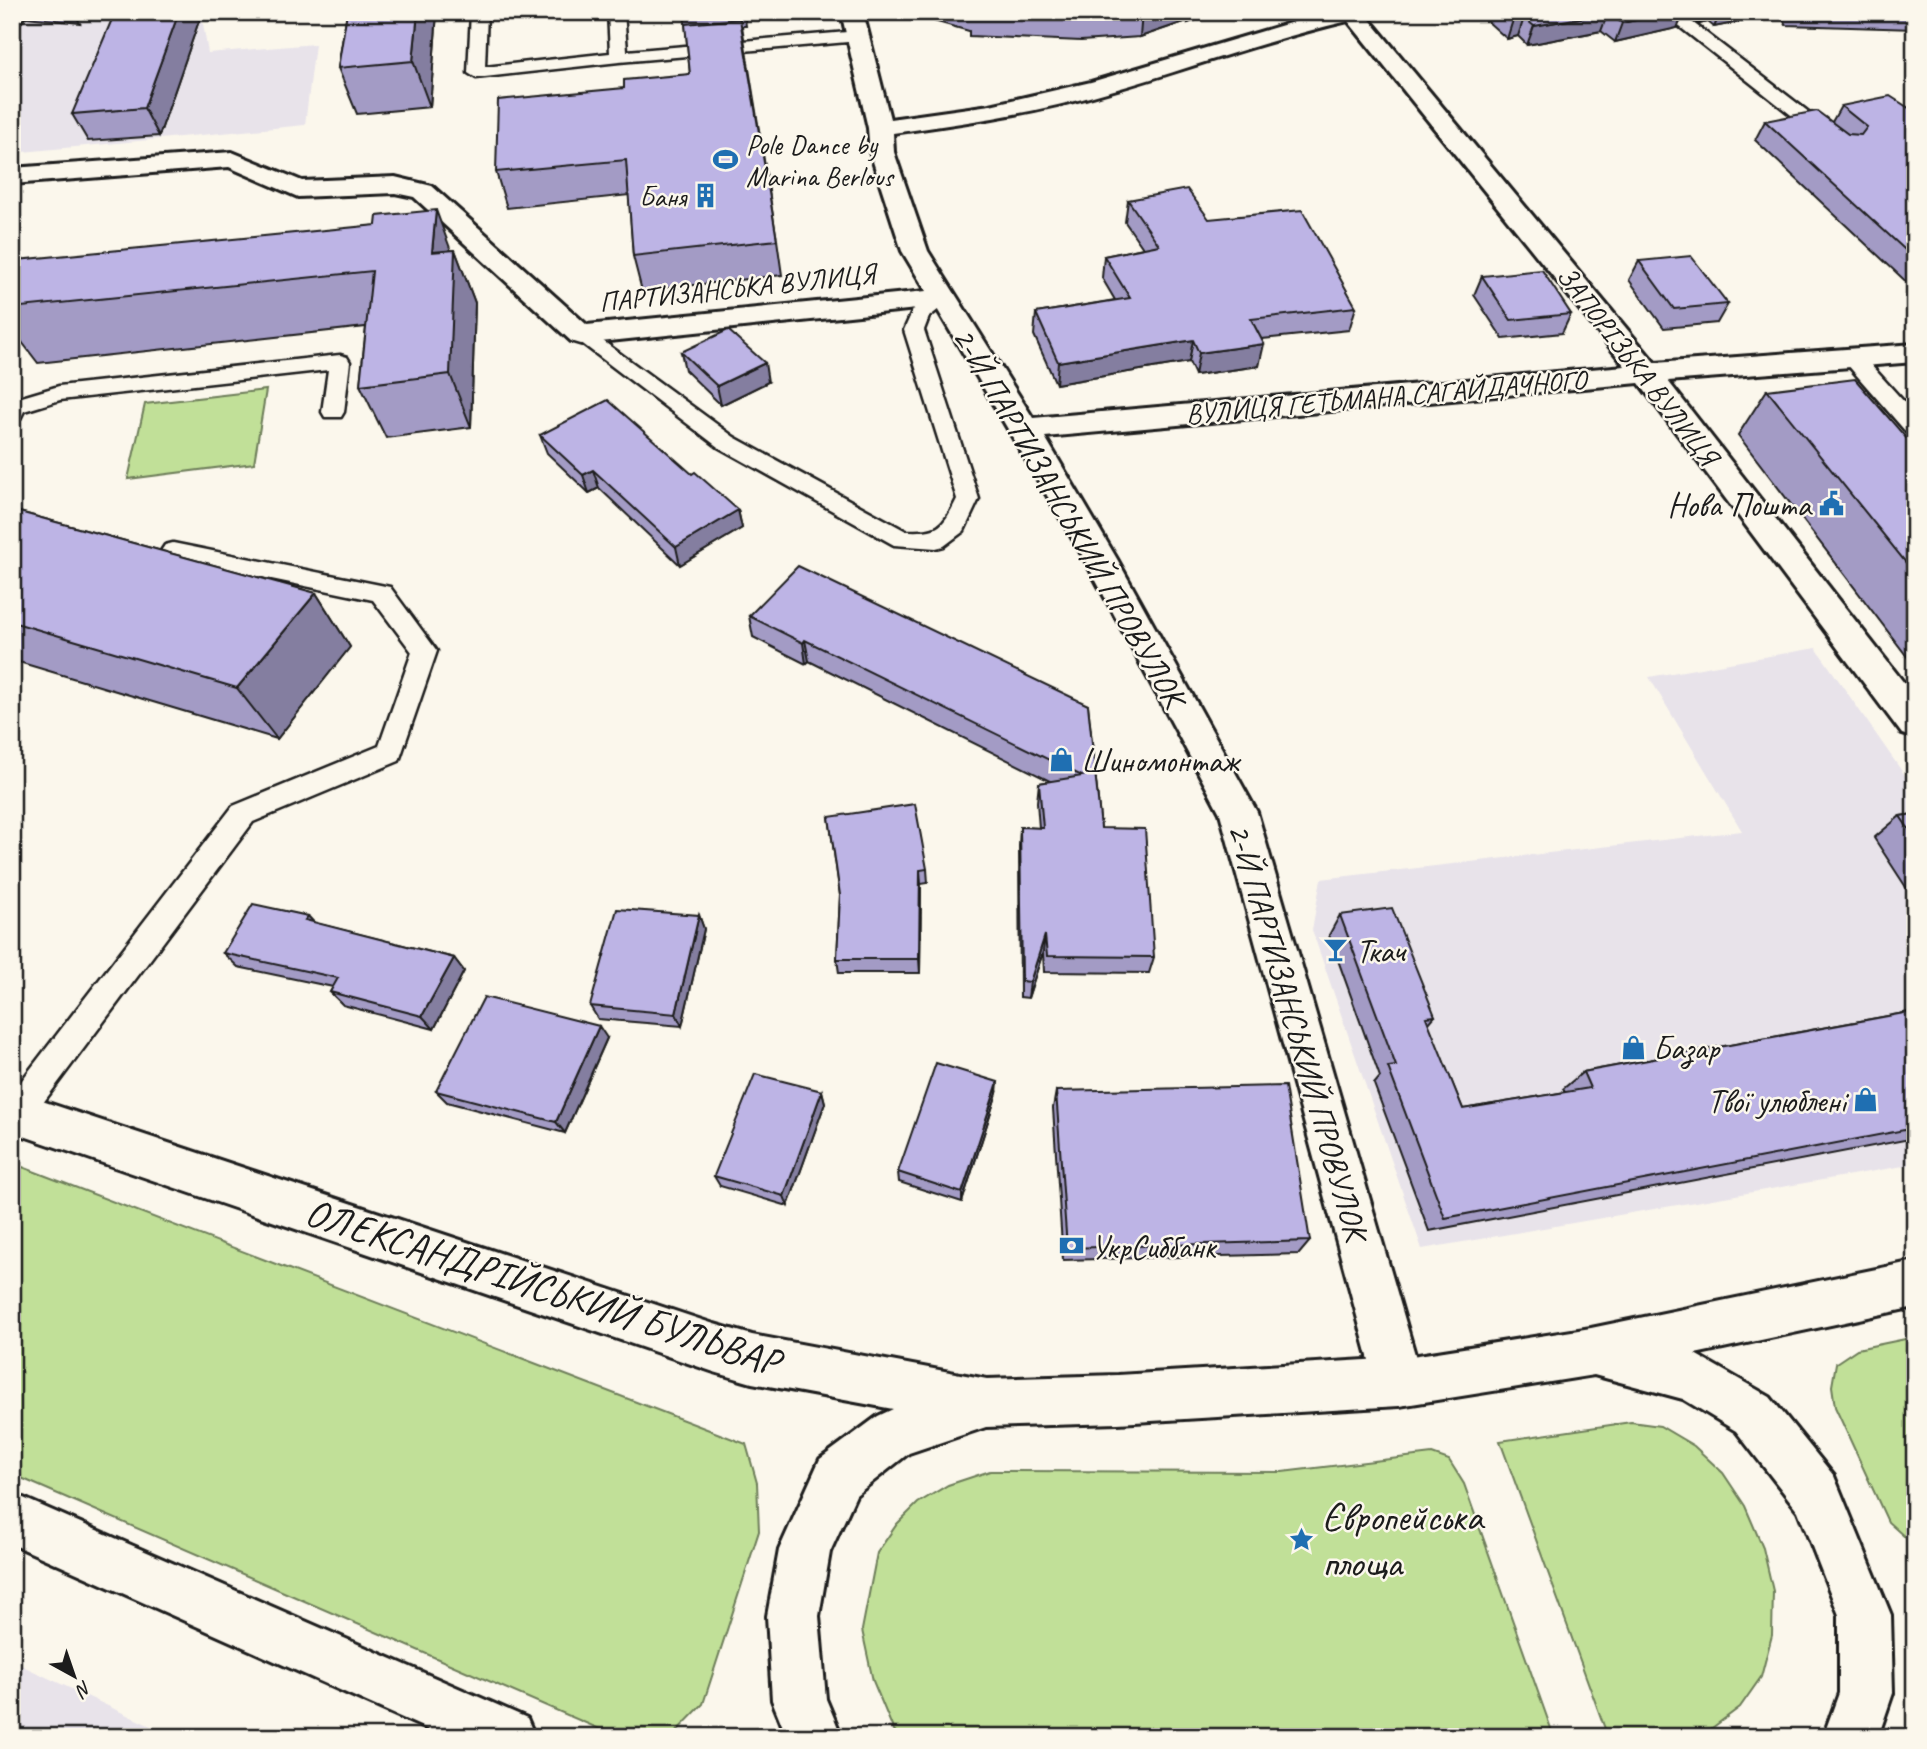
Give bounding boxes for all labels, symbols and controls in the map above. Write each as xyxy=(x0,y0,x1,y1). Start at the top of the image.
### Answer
place label: Pole Dance by Marina Berlous xyxy=(746,127,895,194)
sports icon: Pole Dance by Marina Berlous xyxy=(712,146,740,174)
place label: Баня xyxy=(639,179,688,214)
building icon: Баня xyxy=(692,182,720,210)
street label: ПАРТИЗАНСЬКА ВУЛИЦЯ xyxy=(598,255,881,319)
street label: ЗАПОРІЗЬКА ВУЛИЦЯ xyxy=(1549,259,1729,475)
street label: 2-Й ПАРТИЗАНСЬКИЙ ПРОВУЛОК xyxy=(943,319,1198,719)
street label: ВУЛИЦЯ ГЕТЬМАНА САГАЙДАЧНОГО xyxy=(1184,361,1591,431)
place label: Нова Пошта xyxy=(1667,484,1814,526)
public building icon: Нова Пошта xyxy=(1817,490,1845,518)
place label: Шиномонтаж xyxy=(1081,740,1242,782)
shop icon: Шиномонтаж xyxy=(1047,746,1075,774)
street label: 2-Й ПАРТИЗАНСЬКИЙ ПРОВУЛОК xyxy=(1218,818,1379,1250)
place label: Ткач xyxy=(1356,930,1407,972)
bar icon: Ткач xyxy=(1322,936,1350,964)
place label: Базар xyxy=(1653,1027,1721,1069)
shop icon: Базар xyxy=(1619,1033,1647,1061)
place label: Твої улюблені xyxy=(1708,1080,1850,1122)
shop icon: Твої улюблені xyxy=(1852,1086,1880,1114)
street label: ОЛЕКСАНДРІЙСЬКИЙ БУЛЬВАР xyxy=(299,1187,790,1389)
place label: УкрСиббанк xyxy=(1091,1226,1218,1268)
bank icon: УкрСиббанк xyxy=(1057,1232,1085,1260)
place label: Європейська площа xyxy=(1322,1492,1486,1588)
place icon: Європейська площа xyxy=(1288,1525,1316,1553)
north arrow xyxy=(38,1640,108,1710)
text: N xyxy=(70,1675,97,1703)

